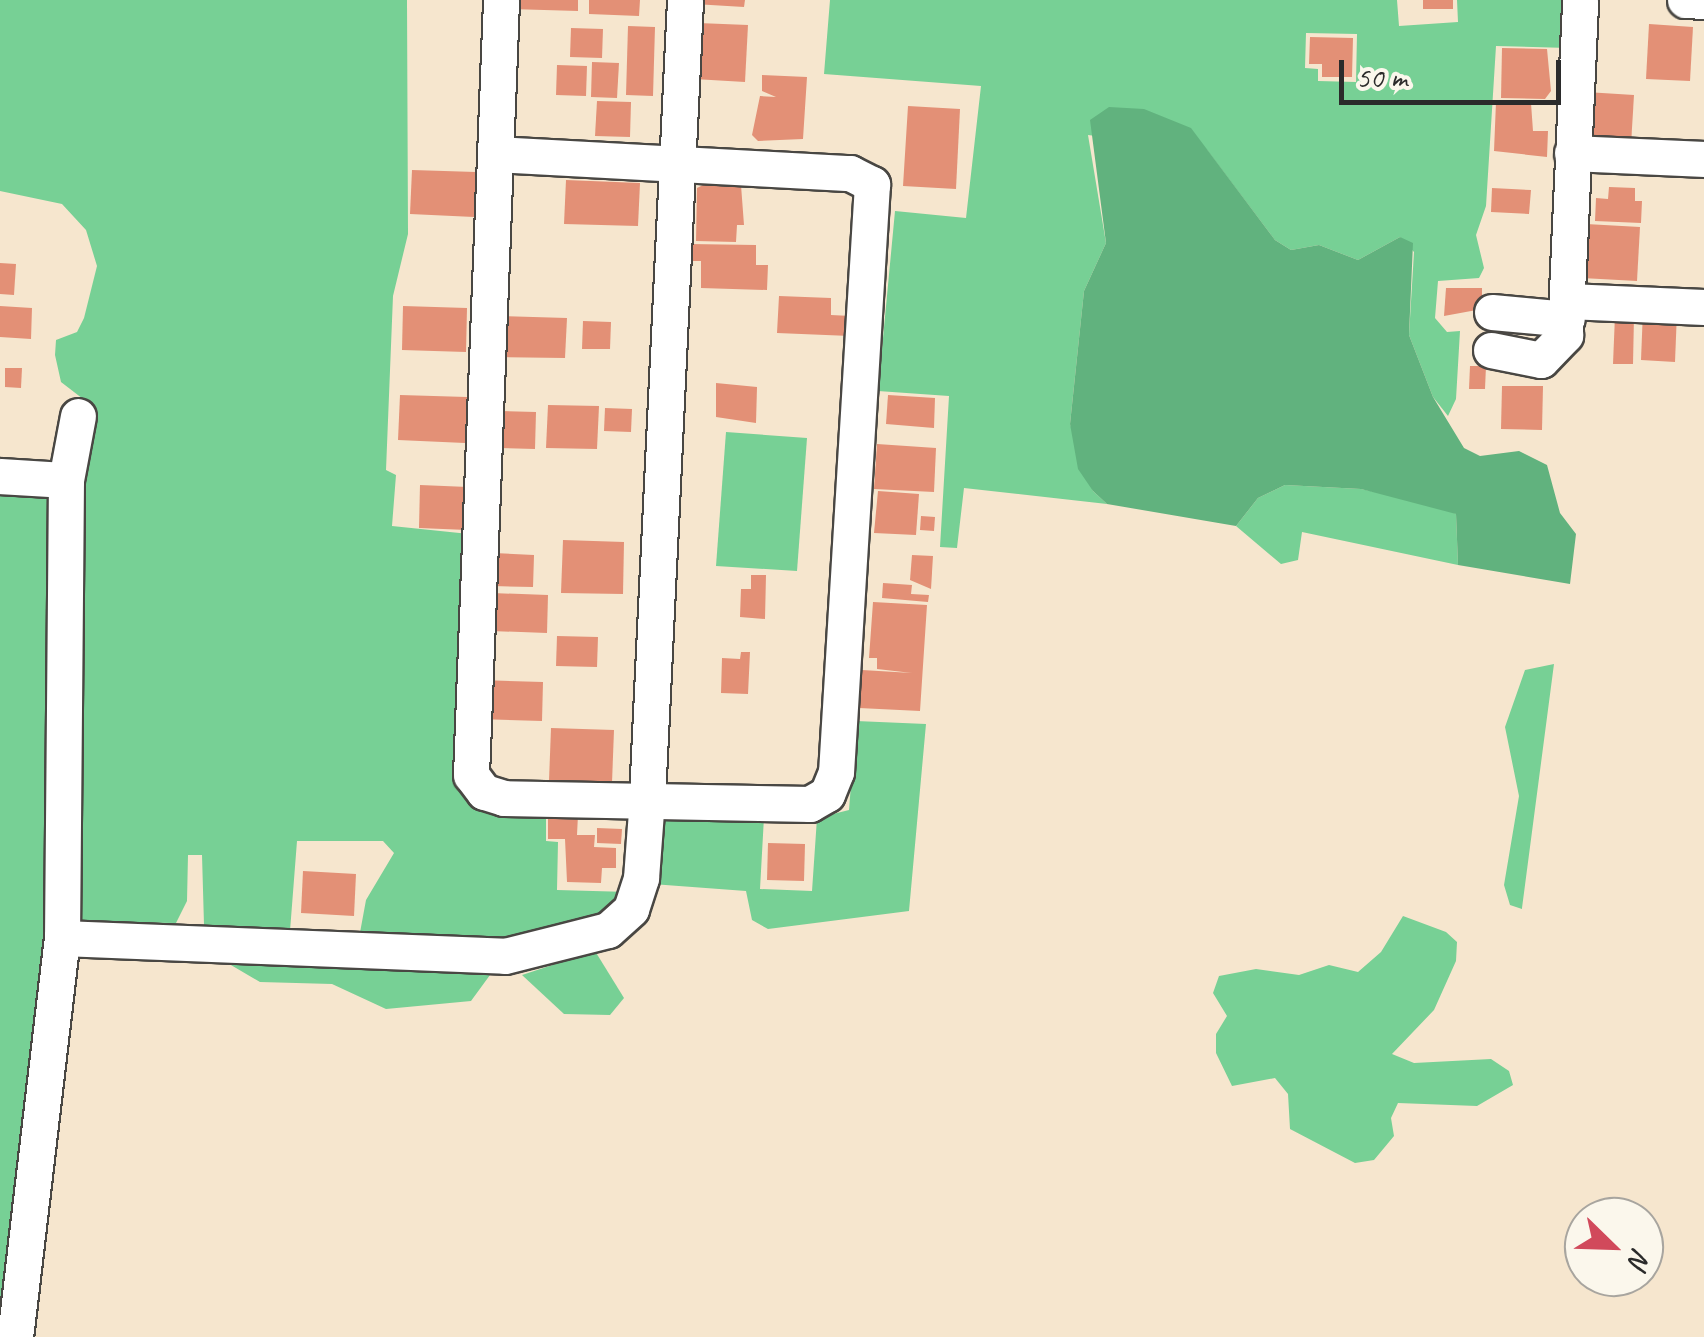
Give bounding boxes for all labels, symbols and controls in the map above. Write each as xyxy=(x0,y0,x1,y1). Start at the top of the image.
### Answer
scale bar xyxy=(1344,40,1566,102)
text: 50 m xyxy=(1356,58,1407,96)
north arrow xyxy=(1564,1197,1664,1297)
text: N xyxy=(1621,1243,1660,1273)

